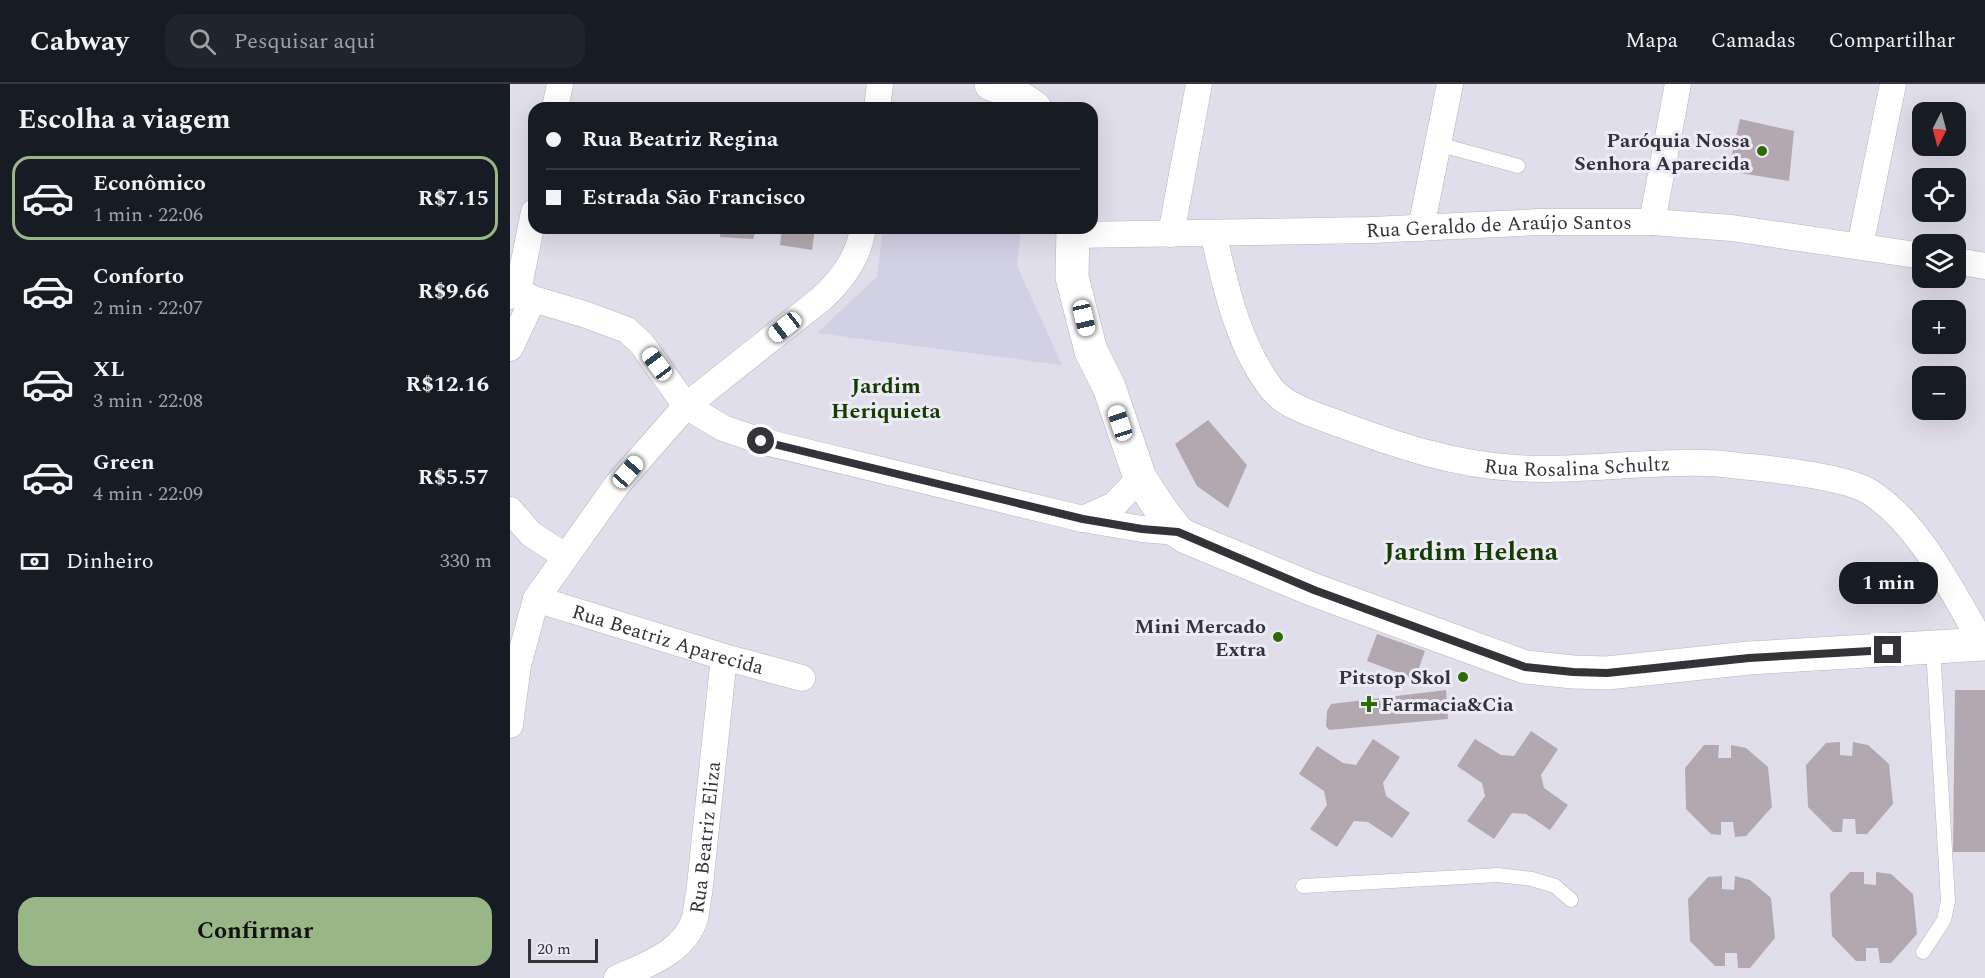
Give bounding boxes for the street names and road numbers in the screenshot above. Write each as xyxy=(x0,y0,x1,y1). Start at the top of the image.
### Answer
street label: Rua Geraldo de Araújo Santos xyxy=(1365,208,1632,246)
street label: Rua Rosalina Schultz xyxy=(1482,449,1671,485)
street label: Rua Beatriz Aparecida xyxy=(568,597,767,683)
street label: Rua Beatriz Eliza xyxy=(682,760,729,915)

